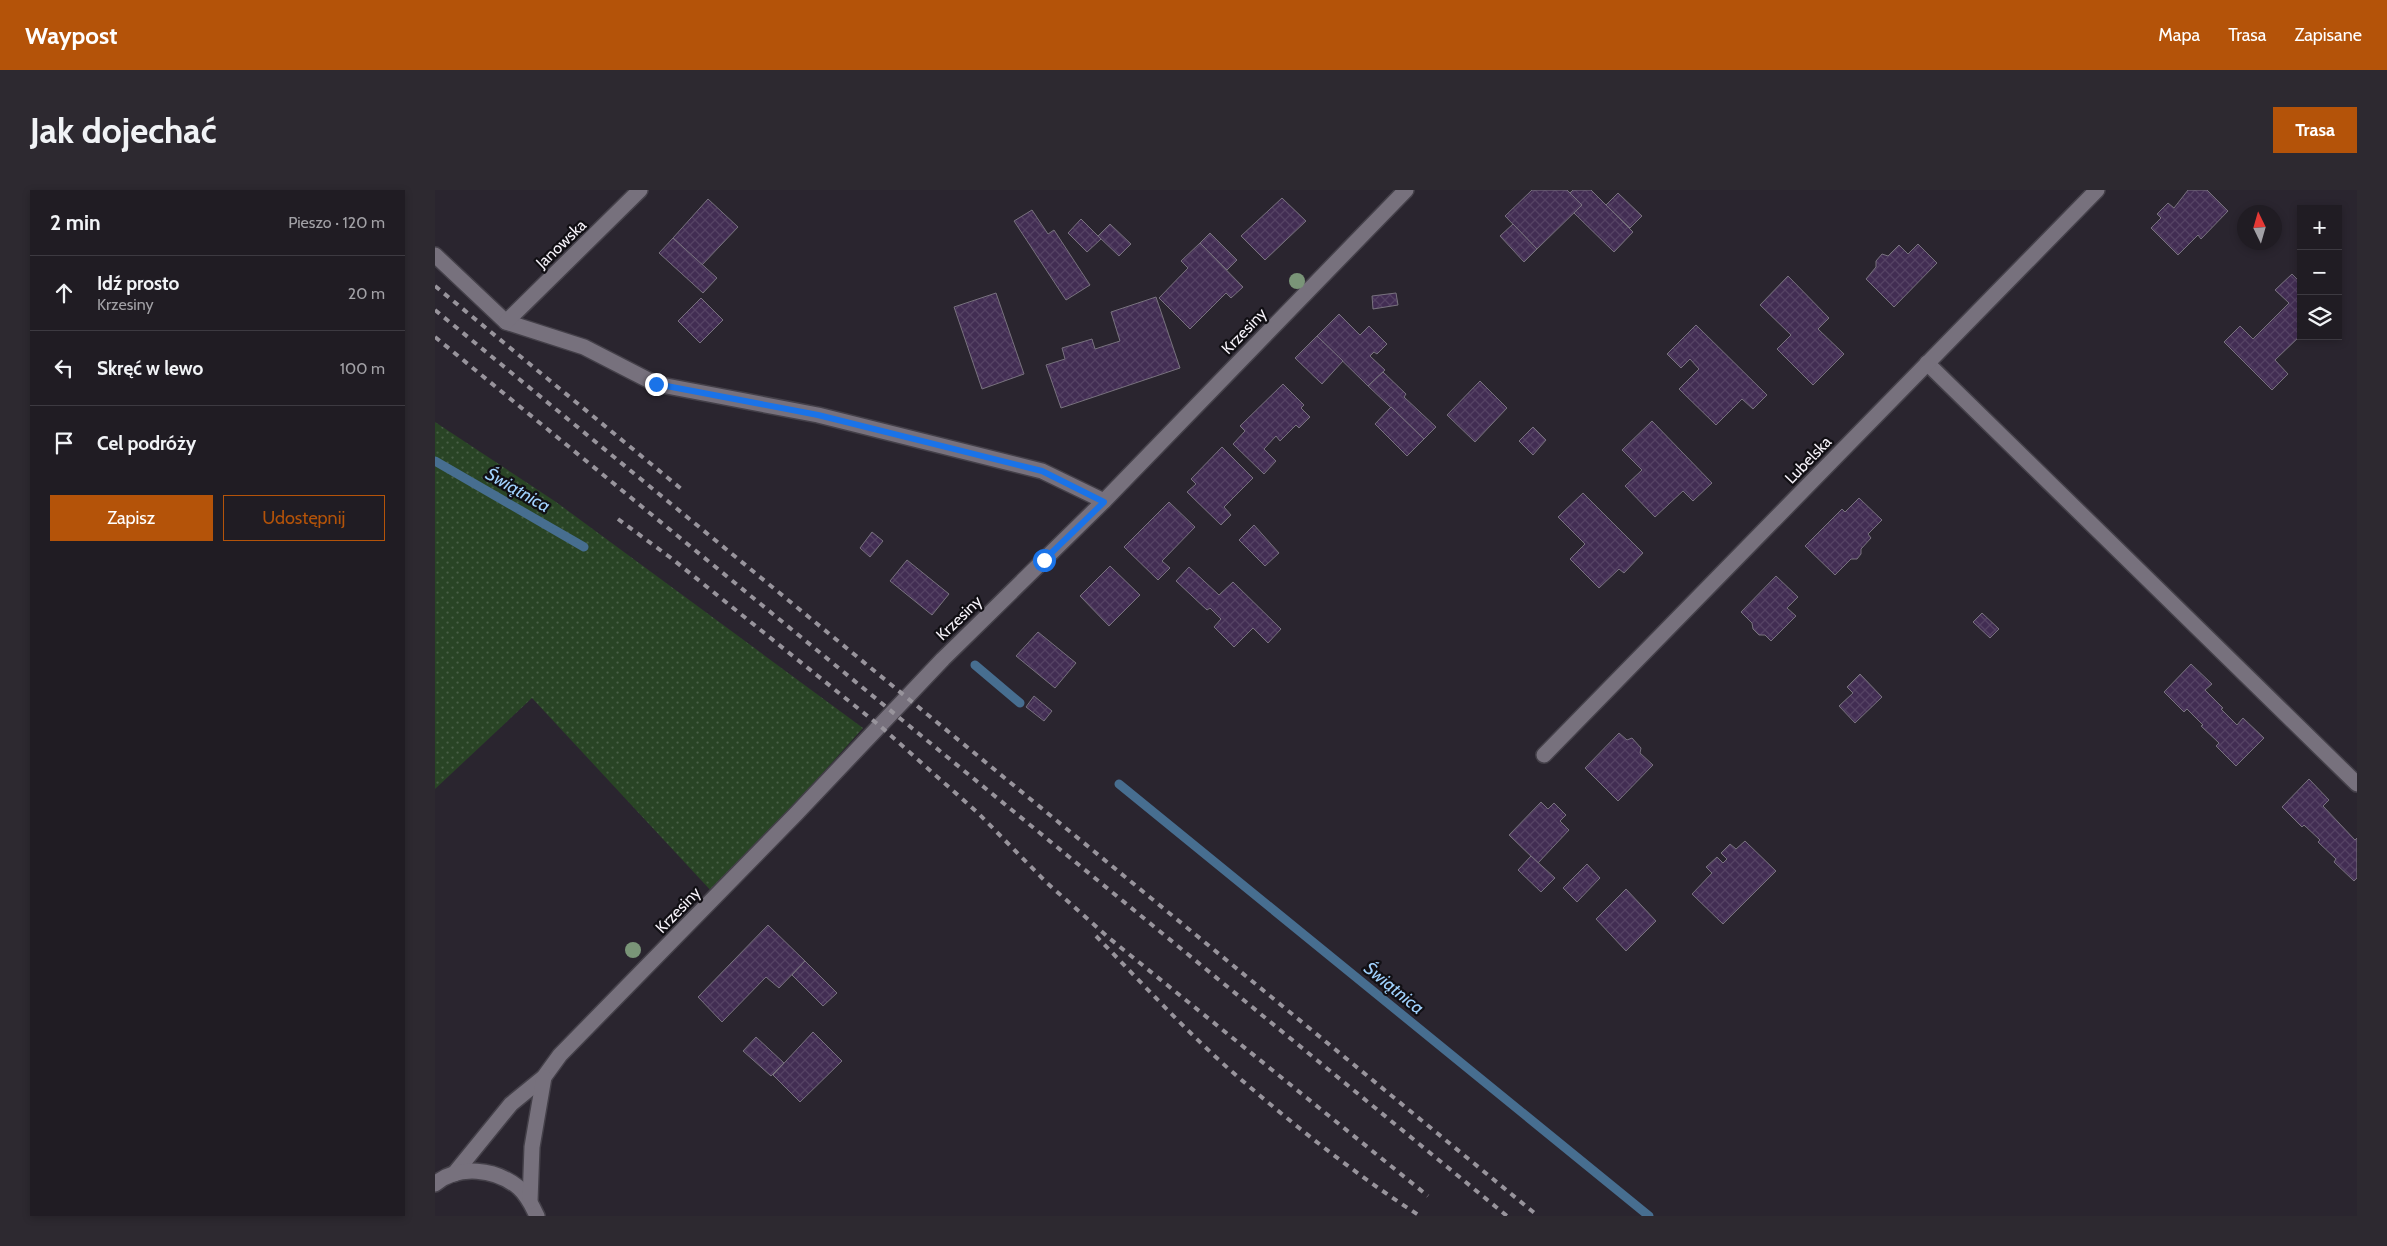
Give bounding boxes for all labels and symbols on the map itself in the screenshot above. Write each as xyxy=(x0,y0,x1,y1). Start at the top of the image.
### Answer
north arrow xyxy=(2237,205,2282,250)
street label: Janowska xyxy=(531,215,590,273)
street label: Krzesiny xyxy=(1218,304,1270,358)
route end xyxy=(645,373,668,396)
street label: Lubelska xyxy=(1781,432,1835,488)
water label: Świątnica xyxy=(482,463,554,517)
route start xyxy=(1033,549,1056,572)
street label: Krzesiny xyxy=(932,592,986,644)
street label: Krzesiny xyxy=(652,883,704,937)
water label: Świątnica xyxy=(1359,957,1429,1019)

